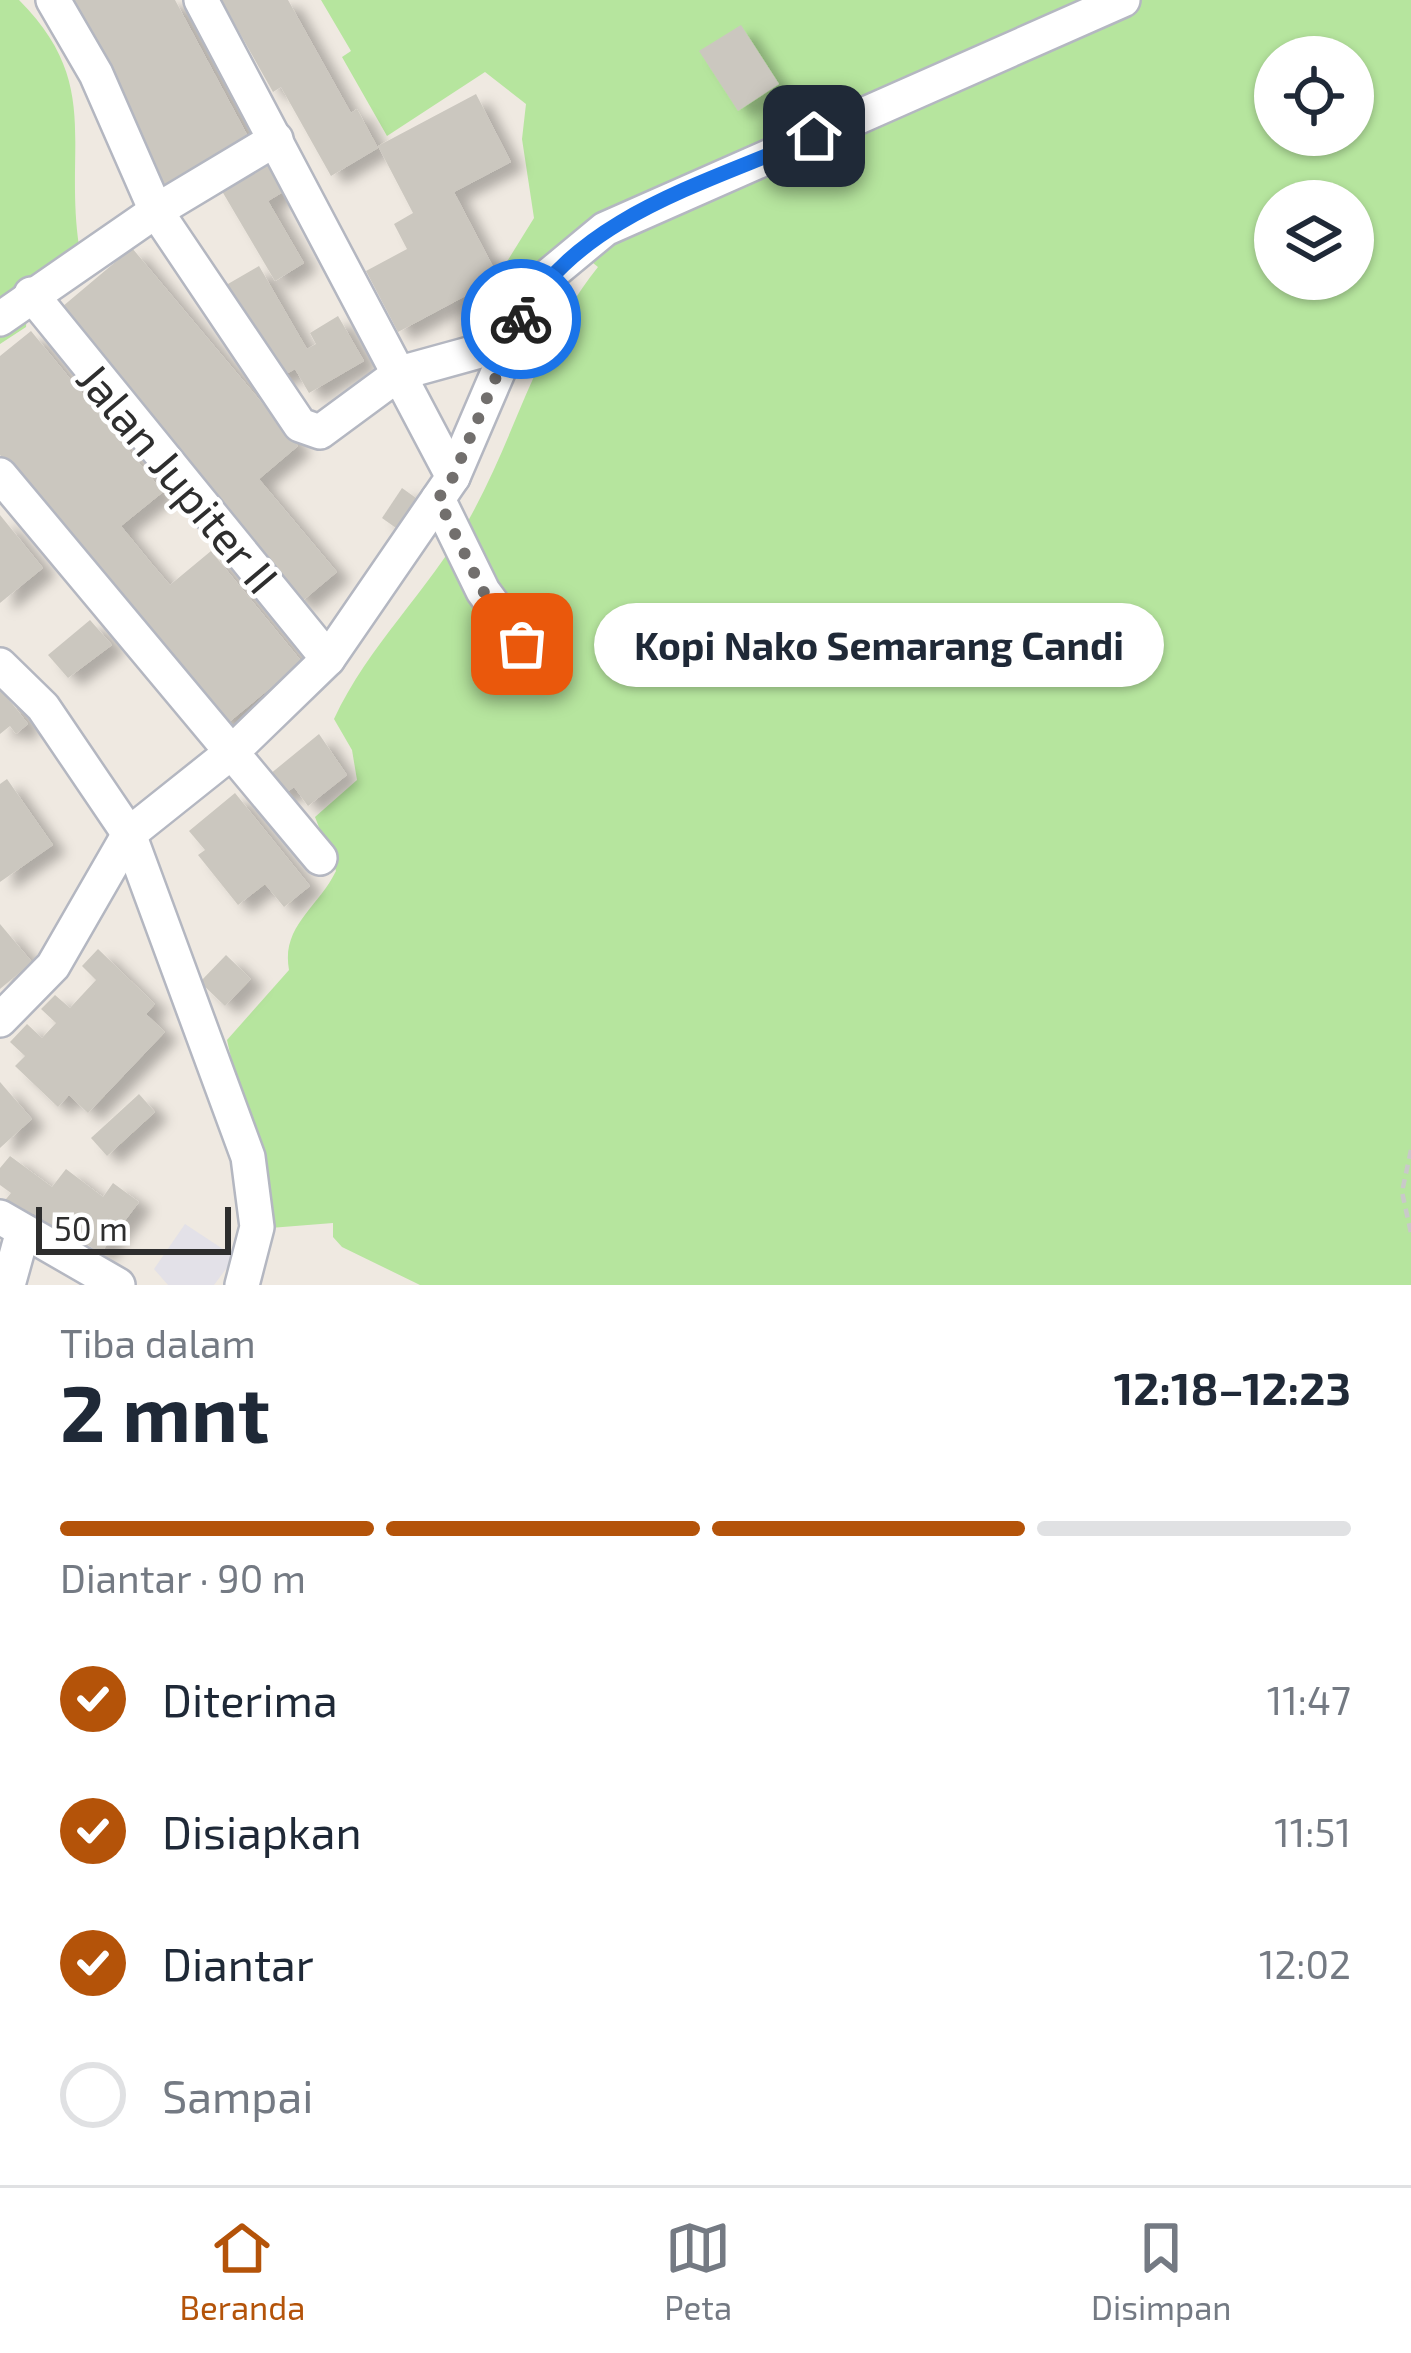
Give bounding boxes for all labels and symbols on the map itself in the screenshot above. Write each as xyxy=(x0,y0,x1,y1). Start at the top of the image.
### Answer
pin xyxy=(763,85,865,187)
courier xyxy=(461,259,581,379)
street label: Jalan Jupiter II xyxy=(67,351,291,603)
pin xyxy=(471,593,573,695)
callout: Kopi Nako Semarang Candi xyxy=(594,602,1164,686)
scale bar xyxy=(36,1201,231,1254)

